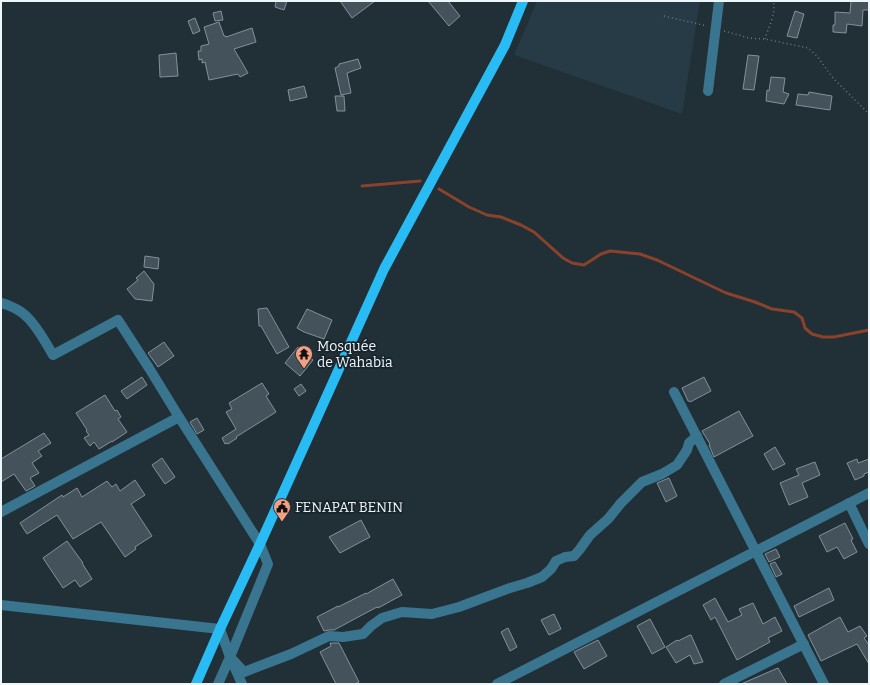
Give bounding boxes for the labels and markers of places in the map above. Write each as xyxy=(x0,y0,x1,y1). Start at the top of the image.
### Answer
place label: Mosquée de Wahabia xyxy=(317,338,393,371)
temple icon: Mosquée de Wahabia xyxy=(294,344,314,369)
public building icon: FENAPAT BENIN xyxy=(272,497,292,522)
place label: FENAPAT BENIN xyxy=(295,499,403,516)

